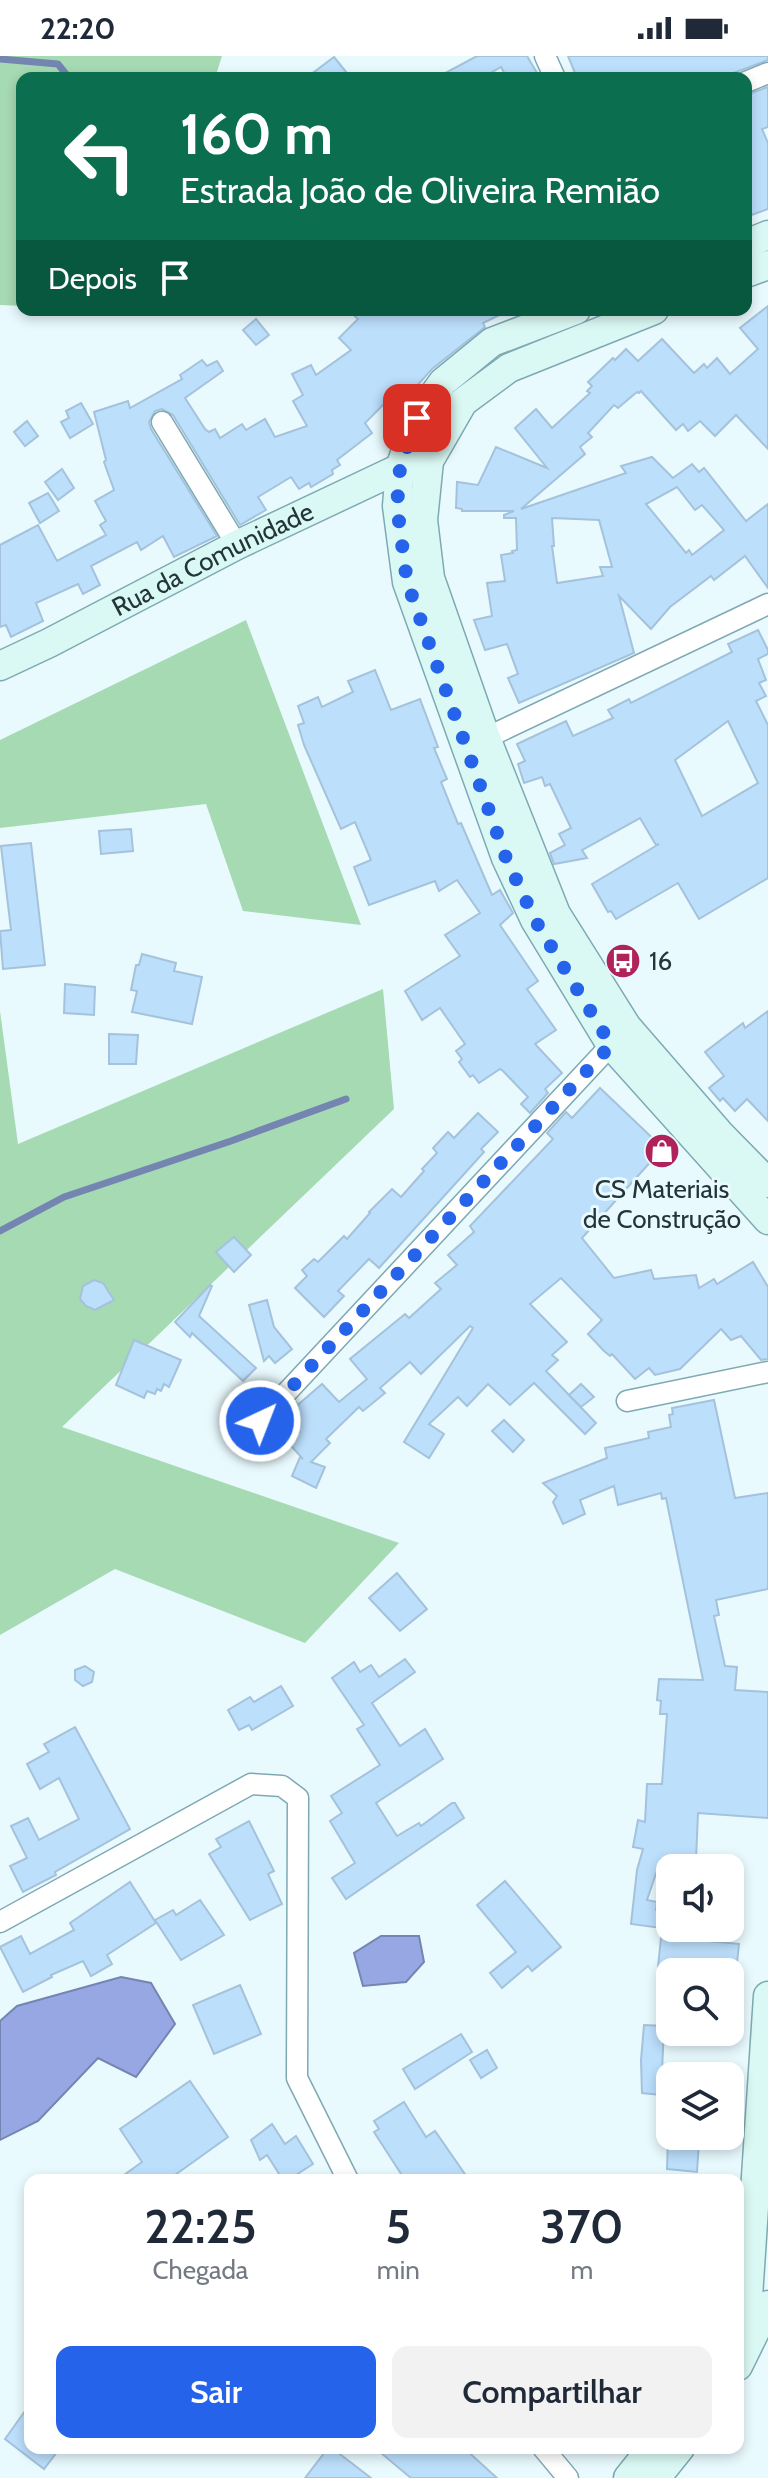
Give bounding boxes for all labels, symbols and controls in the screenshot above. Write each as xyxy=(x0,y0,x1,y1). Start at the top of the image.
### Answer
text: 22:20 xyxy=(40,10,115,47)
text: 160 m xyxy=(180,100,333,168)
icon: left xyxy=(48,104,152,208)
text: Estrada João de Oliveira Remião xyxy=(180,168,660,212)
icon: arrive xyxy=(153,256,197,300)
text: Depois xyxy=(48,260,137,297)
pin xyxy=(383,384,451,452)
icon: arrive xyxy=(395,396,439,440)
street label: Rua da Comunidade xyxy=(107,495,318,623)
bus stop icon: 16 xyxy=(604,942,642,980)
place label: 16 xyxy=(649,945,672,977)
shop icon: CS Materiais de Construção xyxy=(643,1132,681,1170)
place label: CS Materiais de Construção xyxy=(583,1173,741,1235)
position arrow xyxy=(218,1379,302,1463)
map controls xyxy=(656,1854,744,2150)
button: sound xyxy=(656,1854,744,1942)
button: search xyxy=(656,1958,744,2046)
button: layers xyxy=(656,2062,744,2150)
text: 22:25 xyxy=(144,2197,257,2255)
text: 5 xyxy=(385,2197,411,2255)
text: 370 xyxy=(540,2197,624,2255)
text: Chegada xyxy=(153,2254,248,2286)
text: min xyxy=(377,2254,420,2286)
text: m xyxy=(570,2254,593,2286)
button: Sair xyxy=(56,2346,376,2438)
button: Compartilhar xyxy=(392,2346,712,2438)

